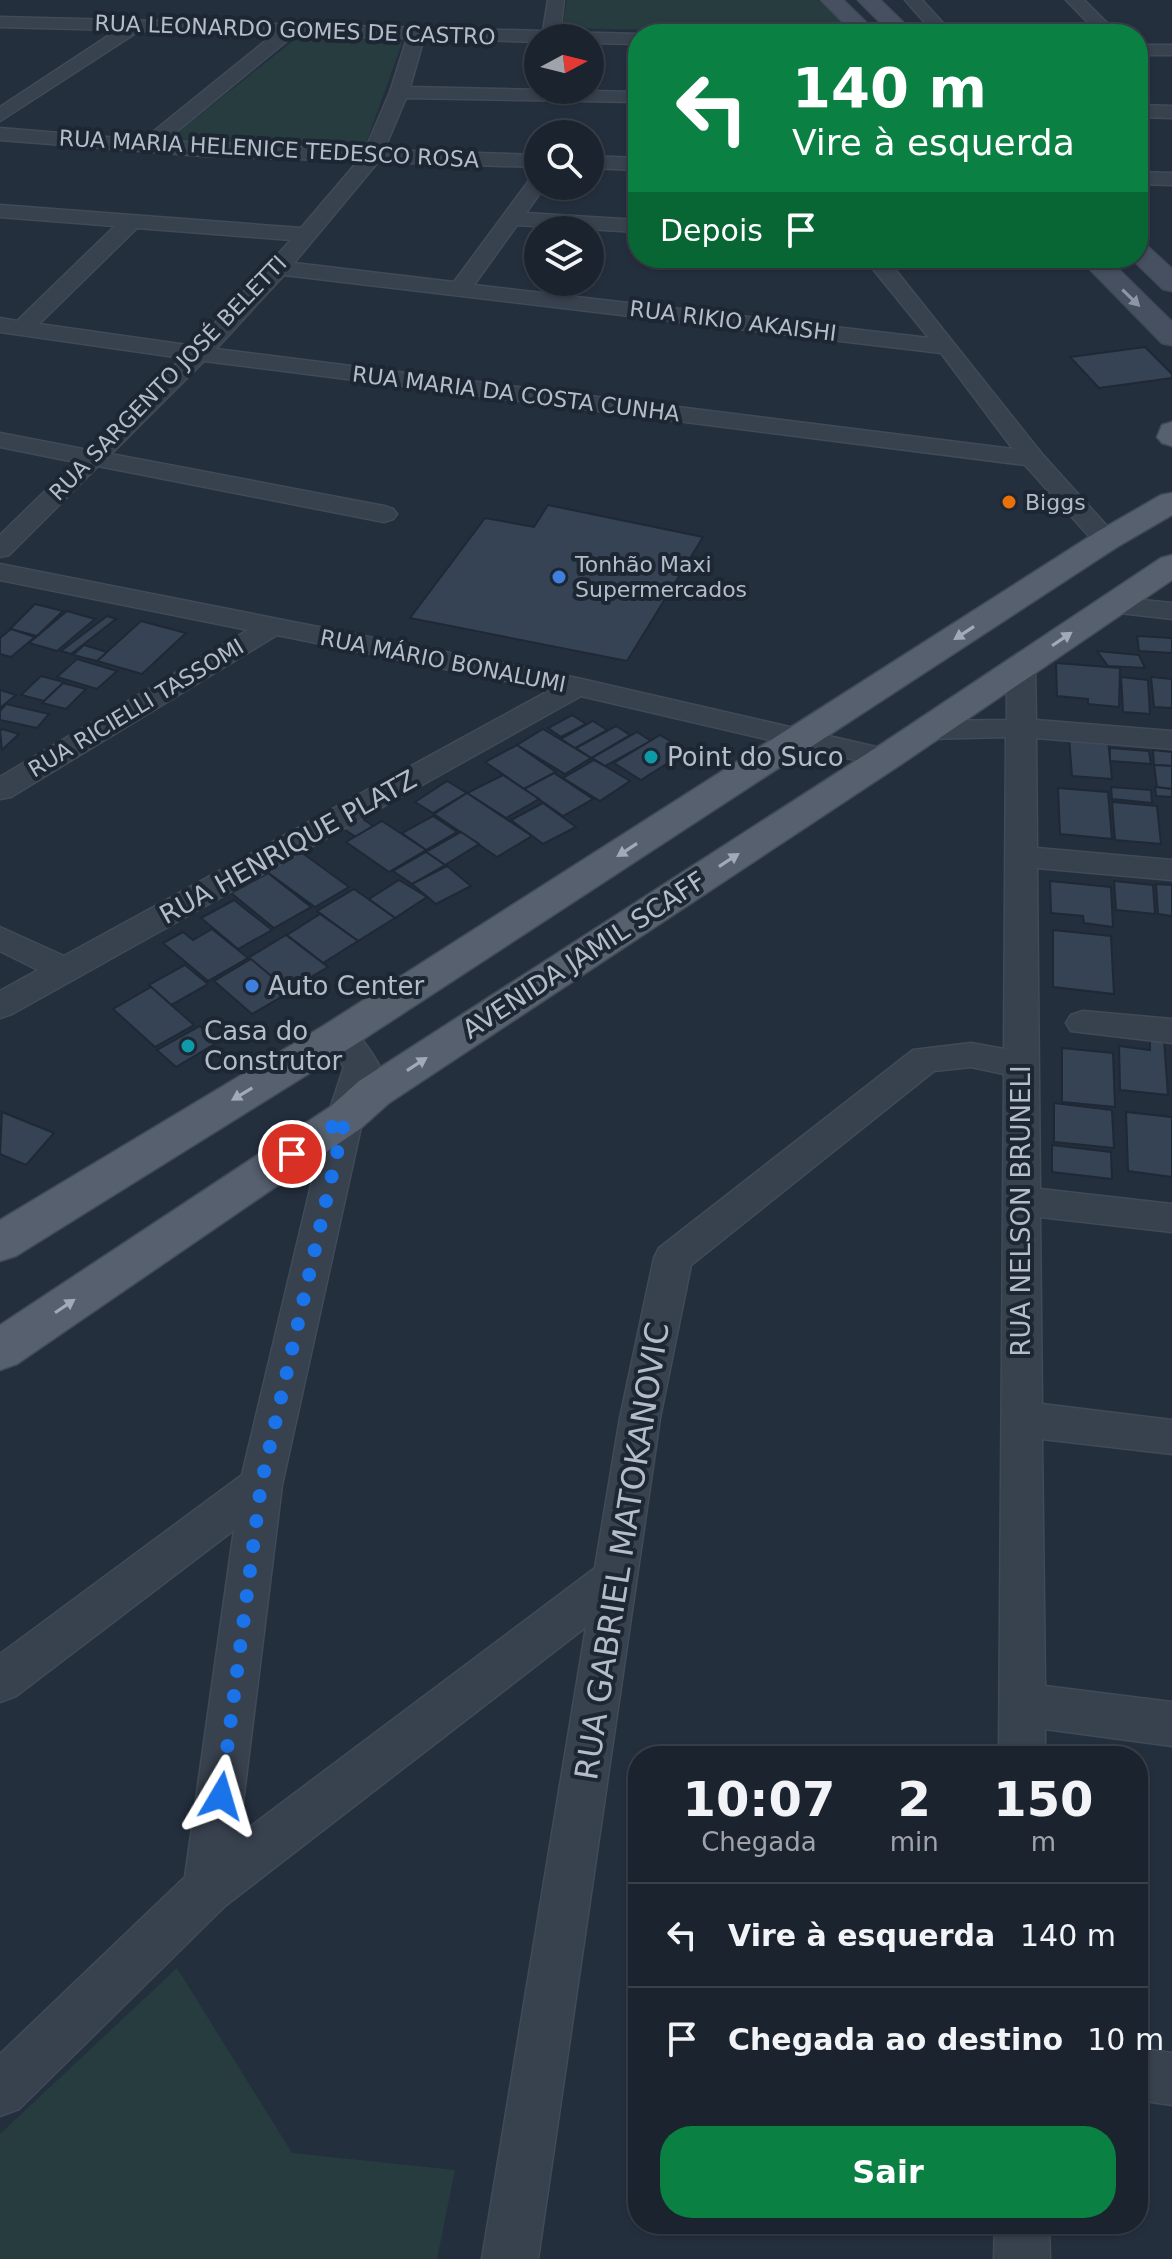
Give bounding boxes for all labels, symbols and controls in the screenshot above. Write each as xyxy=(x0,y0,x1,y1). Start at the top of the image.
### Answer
street label: RUA LEONARDO GOMES DE CASTRO xyxy=(94,11,496,49)
north arrow xyxy=(524,24,604,104)
map controls xyxy=(524,24,604,296)
text: 140 m xyxy=(792,55,987,120)
icon: left xyxy=(660,56,764,160)
button: search xyxy=(524,120,604,200)
text: Vire à esquerda xyxy=(792,122,1075,163)
street label: RUA MARIA HELENICE TEDESCO ROSA xyxy=(58,126,480,172)
icon: arrive xyxy=(779,208,823,252)
text: Depois xyxy=(660,213,763,248)
button: layers xyxy=(524,216,604,296)
street label: RUA SARGENTO JOSÉ BELETTI xyxy=(44,251,292,505)
one-way arrow xyxy=(1122,289,1141,307)
street label: RUA RIKIO AKAISHI xyxy=(628,296,838,346)
street label: RUA MARIA DA COSTA CUNHA xyxy=(351,361,681,427)
place label: Biggs xyxy=(1025,490,1086,515)
marker: Biggs xyxy=(1000,493,1018,511)
place label: Tonhão Maxi Supermercados xyxy=(574,552,747,602)
marker: Tonhão Maxi Supermercados xyxy=(550,568,568,586)
street label: RUA MÁRIO BONALUMI xyxy=(318,625,568,697)
one-way arrow xyxy=(953,625,974,640)
one-way arrow xyxy=(1051,633,1073,647)
street label: RUA RICIELLI TASSOMI xyxy=(24,634,248,782)
place label: Point do Suco xyxy=(667,742,844,772)
marker: Point do Suco xyxy=(642,748,660,766)
street label: RUA HENRIQUE PLATZ xyxy=(154,764,422,930)
one-way arrow xyxy=(617,842,638,857)
one-way arrow xyxy=(718,853,739,868)
street label: AVENIDA JAMIL SCAFF xyxy=(457,865,711,1045)
place label: Auto Center xyxy=(268,971,424,1001)
marker: Auto Center xyxy=(243,977,261,995)
place label: Casa do Construtor xyxy=(204,1016,343,1076)
marker: Casa do Construtor xyxy=(179,1037,197,1055)
one-way arrow xyxy=(406,1057,428,1072)
street label: RUA NELSON BRUNELI xyxy=(1006,1065,1036,1357)
one-way arrow xyxy=(232,1087,253,1102)
pin xyxy=(258,1120,326,1188)
icon: arrive xyxy=(270,1132,314,1176)
one-way arrow xyxy=(54,1299,75,1314)
street label: RUA GABRIEL MATOKANOVIC xyxy=(567,1320,677,1782)
position arrow xyxy=(179,1754,263,1838)
text: 10:07 xyxy=(682,1771,835,1827)
text: 2 xyxy=(898,1771,931,1827)
text: 150 xyxy=(993,1771,1093,1827)
text: Chegada xyxy=(701,1827,817,1857)
text: min xyxy=(890,1827,939,1857)
text: m xyxy=(1031,1827,1056,1857)
icon: left xyxy=(660,1913,704,1957)
text: Vire à esquerda xyxy=(728,1918,995,1953)
text: 140 m xyxy=(1020,1918,1116,1953)
icon: arrive xyxy=(660,2017,704,2061)
text: Chegada ao destino xyxy=(728,2022,1063,2057)
text: 10 m xyxy=(1087,2022,1164,2057)
button: Sair xyxy=(660,2126,1116,2218)

